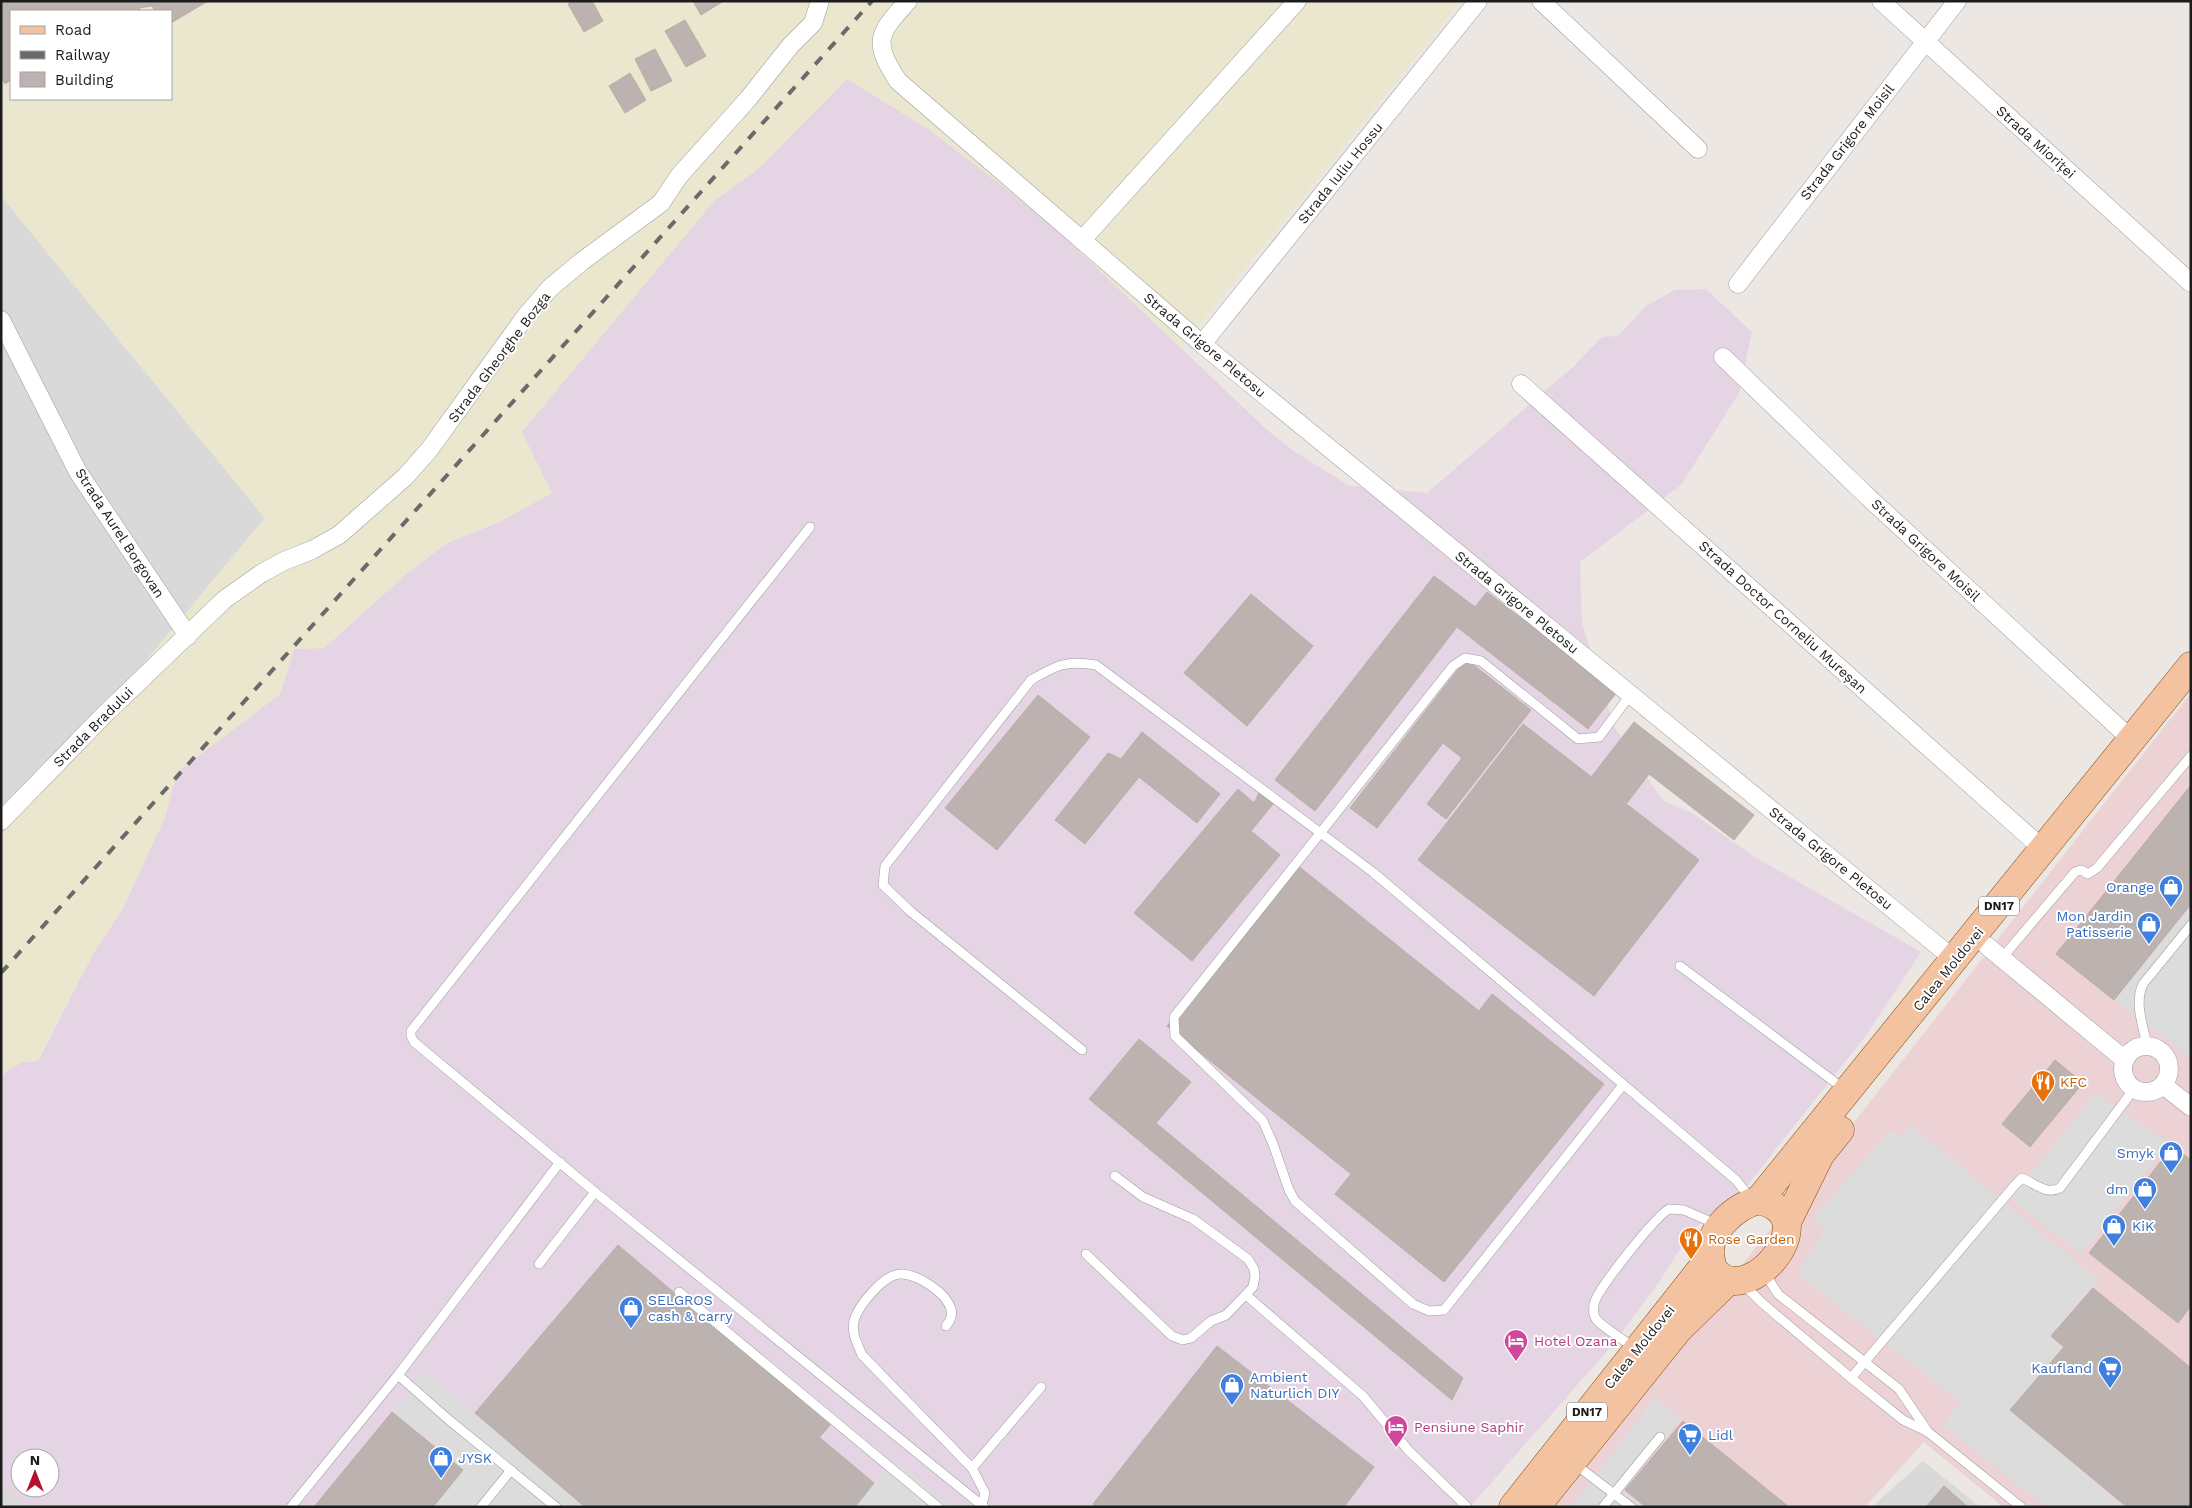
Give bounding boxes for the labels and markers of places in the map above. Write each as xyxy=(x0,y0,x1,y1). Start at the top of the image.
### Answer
shop icon: Orange xyxy=(2158,874,2184,908)
place label: Orange xyxy=(2106,879,2154,895)
place label: Mon Jardin Patisserie xyxy=(2056,908,2132,940)
shop icon: Mon Jardin Patisserie xyxy=(2136,911,2162,945)
restaurant icon: KFC xyxy=(2030,1069,2056,1103)
place label: KFC xyxy=(2060,1074,2087,1090)
shop icon: Smyk xyxy=(2158,1140,2184,1174)
place label: Smyk xyxy=(2117,1145,2154,1161)
shop icon: dm xyxy=(2132,1176,2158,1210)
place label: dm xyxy=(2106,1181,2128,1197)
shop icon: KiK xyxy=(2101,1213,2127,1247)
place label: KiK xyxy=(2132,1218,2154,1234)
restaurant icon: Rose Garden xyxy=(1678,1226,1704,1260)
place label: Rose Garden xyxy=(1708,1231,1795,1247)
place label: SELGROS cash & carry xyxy=(648,1292,733,1324)
shop icon: SELGROS cash & carry xyxy=(618,1295,644,1329)
hotel icon: Hotel Ozana xyxy=(1503,1328,1529,1362)
place label: Hotel Ozana xyxy=(1534,1333,1617,1349)
supermarket icon: Kaufland xyxy=(2097,1355,2123,1389)
place label: Kaufland xyxy=(2031,1360,2092,1376)
place label: Ambient Naturlich DIY xyxy=(1250,1369,1340,1401)
shop icon: Ambient Naturlich DIY xyxy=(1219,1372,1245,1406)
hotel icon: Pensiune Saphir xyxy=(1383,1414,1409,1448)
place label: Pensiune Saphir xyxy=(1414,1419,1524,1435)
supermarket icon: Lidl xyxy=(1677,1422,1703,1456)
place label: Lidl xyxy=(1708,1427,1734,1443)
shop icon: JYSK xyxy=(428,1445,454,1479)
place label: JYSK xyxy=(458,1450,492,1466)

